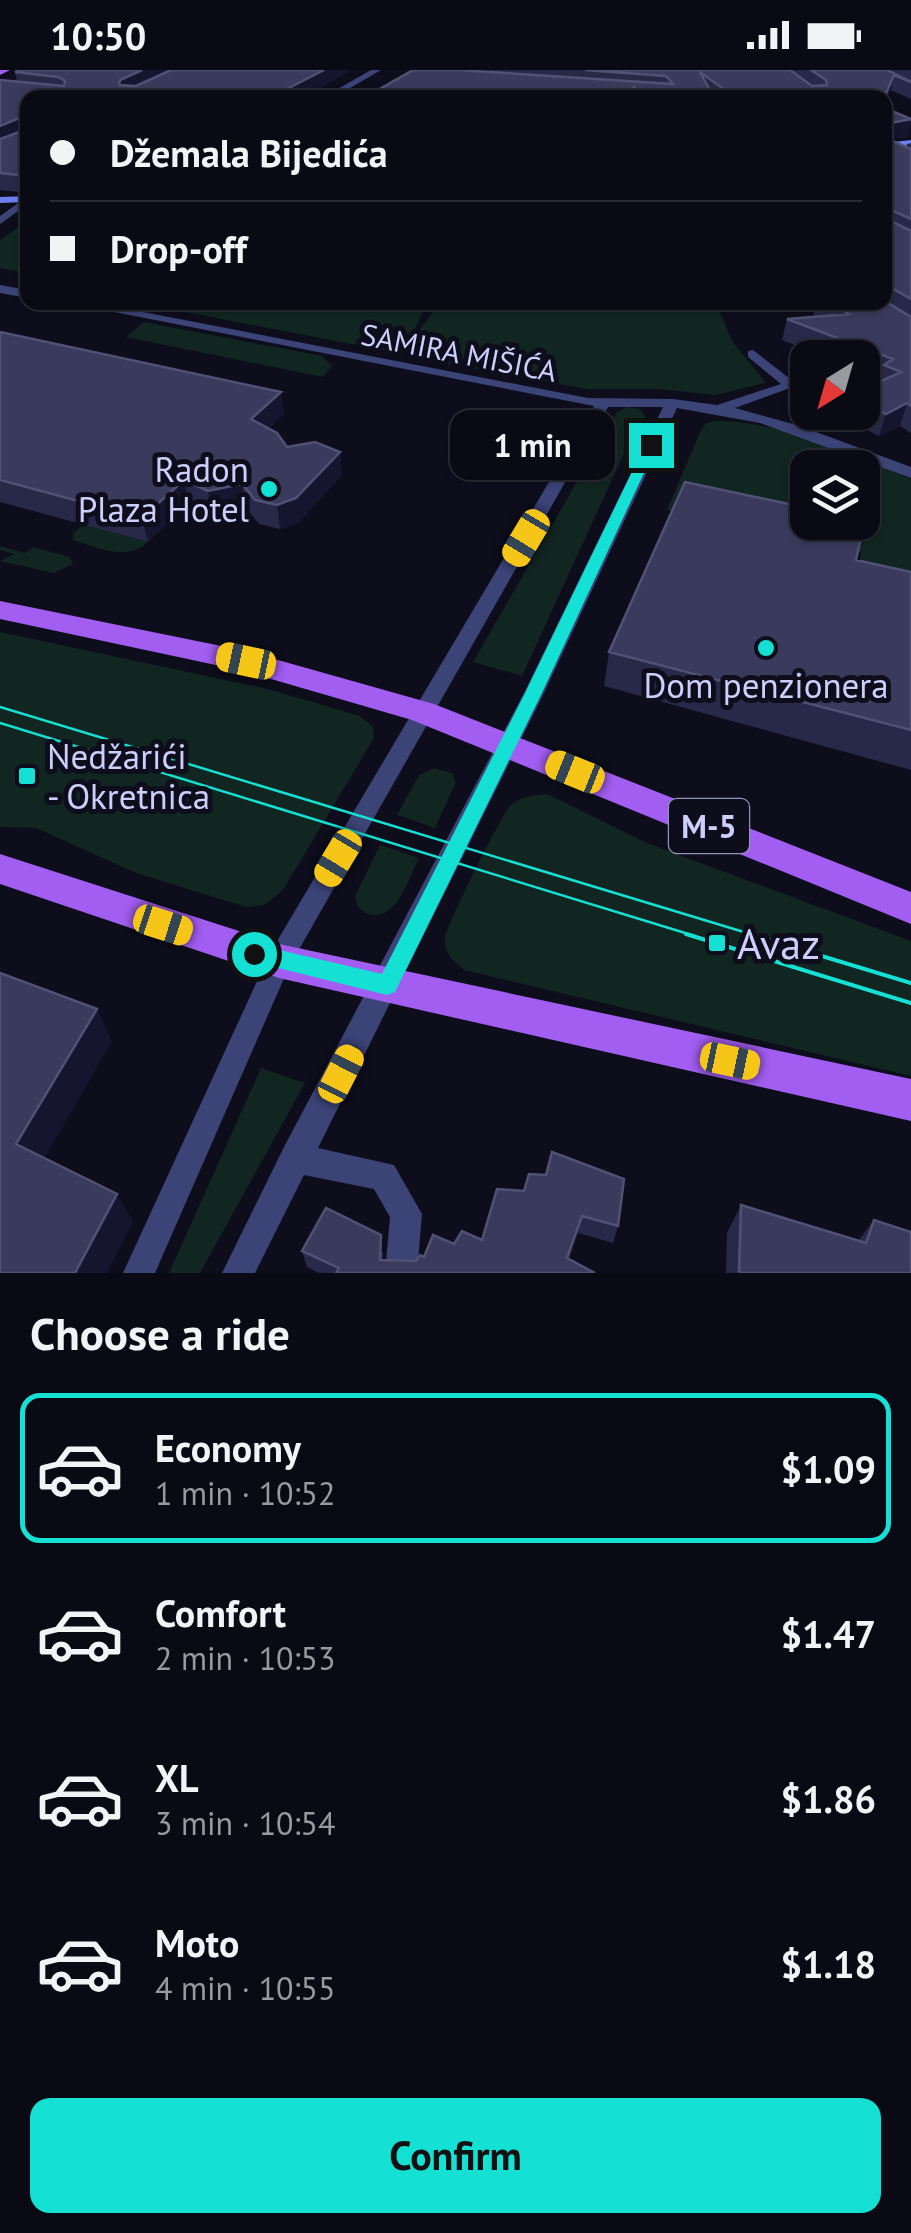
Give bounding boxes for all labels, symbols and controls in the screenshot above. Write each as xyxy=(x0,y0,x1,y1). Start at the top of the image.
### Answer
text: 10:50 xyxy=(50,11,146,60)
text: Džemala Bijedića xyxy=(110,128,388,177)
text: Drop-off xyxy=(110,224,247,273)
street label: SAMIRA MIŠIĆA xyxy=(358,314,560,390)
north arrow xyxy=(790,340,880,430)
map controls xyxy=(790,340,880,540)
callout: 1 min xyxy=(451,410,616,480)
route end xyxy=(629,423,674,468)
text: 1 min xyxy=(493,424,572,466)
place label: Radon Plaza Hotel xyxy=(78,446,249,532)
button: layers xyxy=(790,450,880,540)
marker: Radon Plaza Hotel xyxy=(258,478,280,500)
car xyxy=(498,505,554,571)
marker: Dom penzionera xyxy=(755,637,777,659)
car xyxy=(214,640,278,682)
place label: Dom penzionera xyxy=(643,662,889,708)
place label: Nedžarići - Okretnica xyxy=(47,733,210,819)
car xyxy=(542,747,608,797)
marker: Nedžarići - Okretnica xyxy=(16,765,38,787)
road number: M-5 xyxy=(669,799,749,853)
car xyxy=(310,825,366,891)
car xyxy=(130,901,196,949)
place label: Avaz xyxy=(737,916,820,971)
route start xyxy=(232,932,277,977)
marker: Avaz xyxy=(706,932,728,954)
car xyxy=(314,1040,368,1108)
car xyxy=(698,1040,762,1082)
text: Choose a ride xyxy=(30,1304,290,1362)
icon: car xyxy=(35,1423,125,1513)
text: Economy xyxy=(155,1423,301,1472)
text: $1.09 xyxy=(780,1444,876,1493)
text: 1 min · 10:52 xyxy=(155,1472,335,1514)
icon: car xyxy=(35,1588,125,1678)
text: Comfort xyxy=(155,1588,286,1637)
text: $1.47 xyxy=(780,1609,876,1658)
text: 2 min · 10:53 xyxy=(155,1637,335,1679)
icon: car xyxy=(35,1753,125,1843)
text: XL xyxy=(155,1753,199,1802)
text: $1.86 xyxy=(780,1774,876,1823)
text: 3 min · 10:54 xyxy=(155,1802,335,1844)
icon: car xyxy=(35,1918,125,2008)
text: Moto xyxy=(155,1918,239,1967)
text: $1.18 xyxy=(780,1939,876,1988)
text: 4 min · 10:55 xyxy=(155,1967,335,2009)
button: Confirm xyxy=(30,2098,881,2213)

